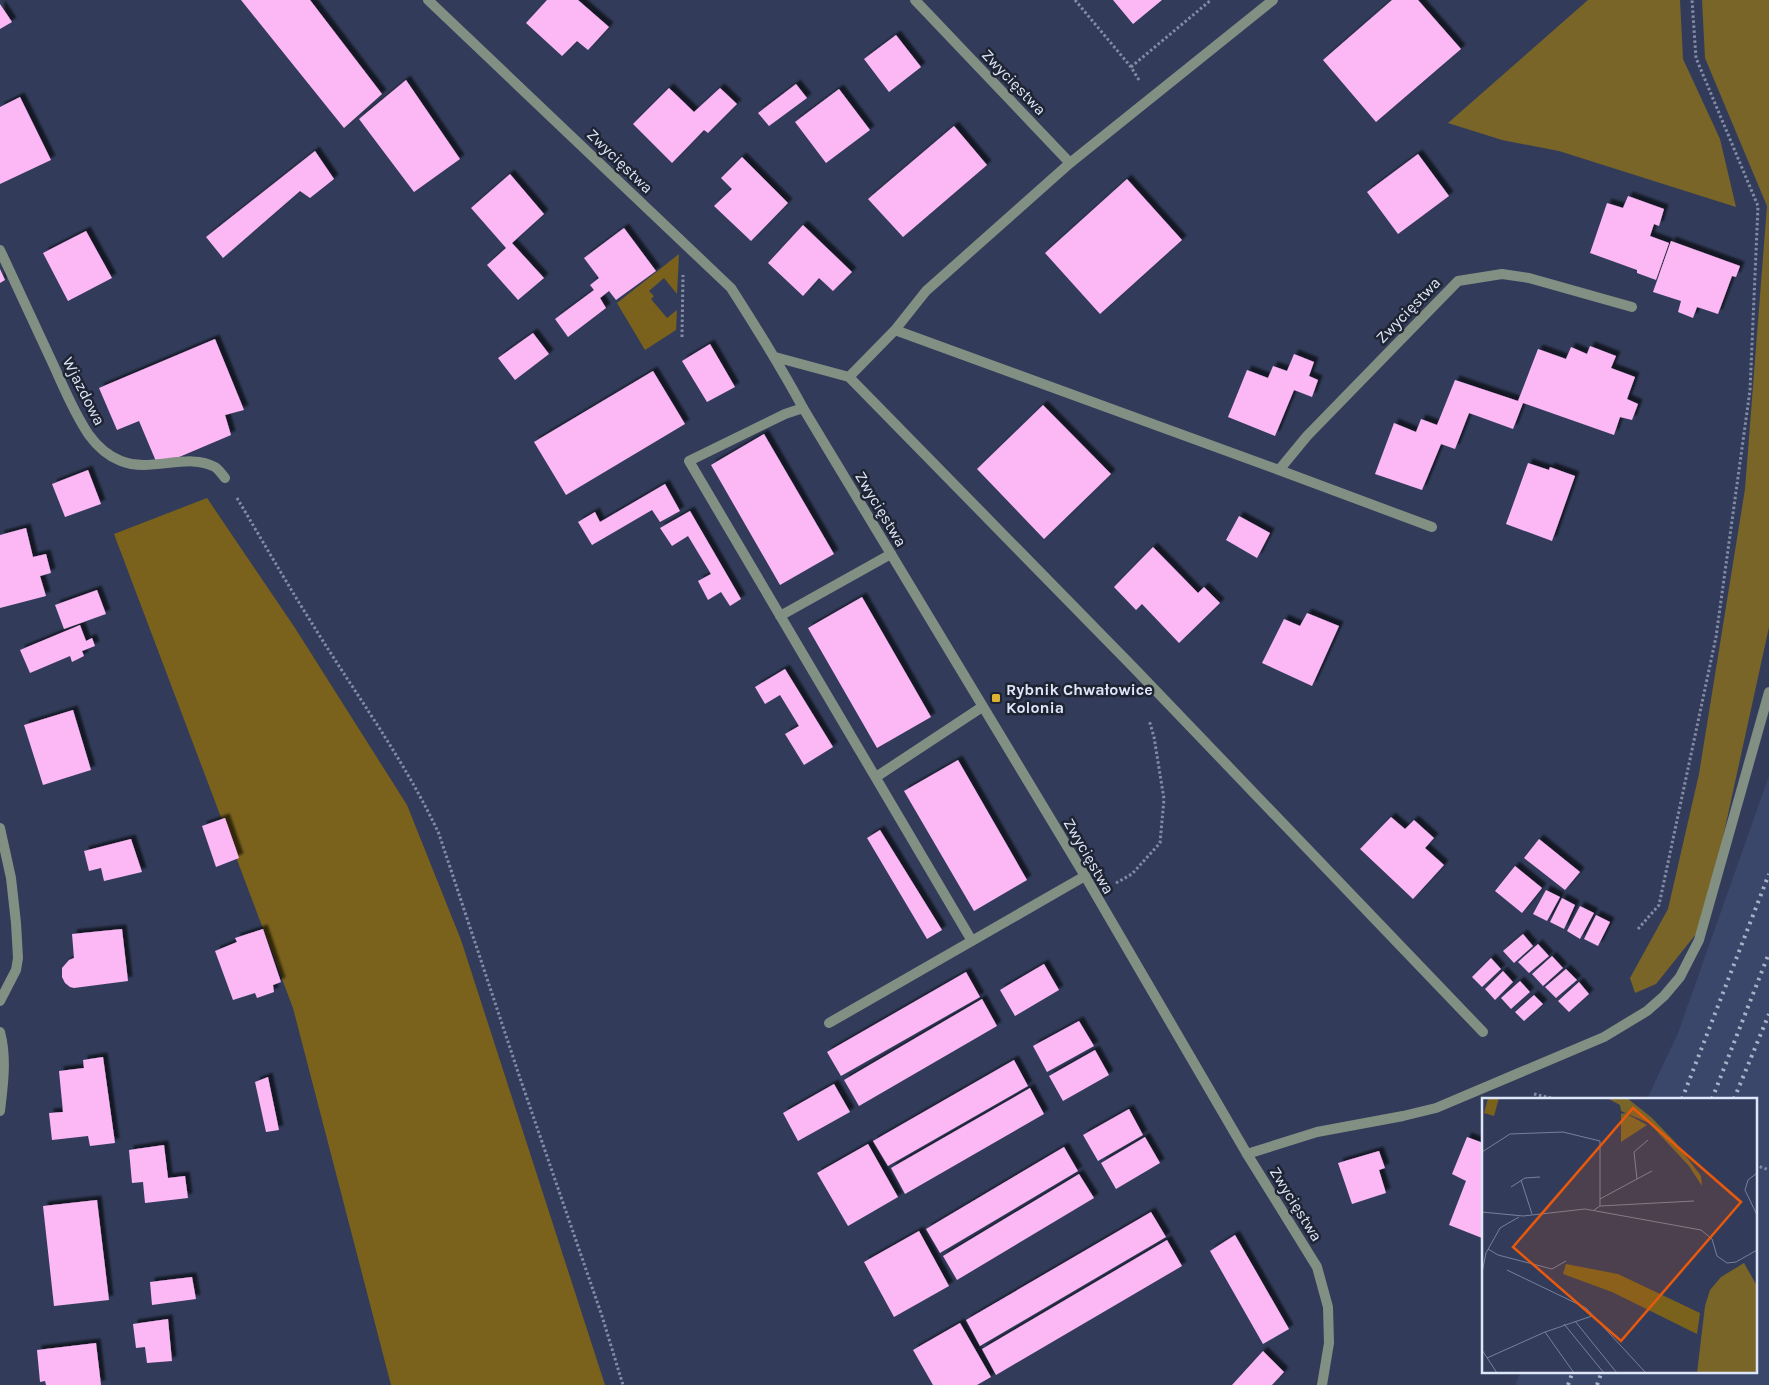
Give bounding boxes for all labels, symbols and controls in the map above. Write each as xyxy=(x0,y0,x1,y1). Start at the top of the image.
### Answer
street label: Zwycięstwa xyxy=(978,45,1050,119)
street label: Zwycięstwa xyxy=(583,125,657,197)
street label: Zwycięstwa xyxy=(1372,273,1444,347)
street label: Wjazdowa xyxy=(59,354,109,428)
street label: Zwycięstwa xyxy=(851,468,911,550)
place label: Rybnik Chwałowice Kolonia xyxy=(1006,680,1153,717)
marker: Rybnik Chwałowice Kolonia xyxy=(990,692,1002,704)
street label: Zwycięstwa xyxy=(1060,815,1118,897)
inset map xyxy=(1482,1098,1756,1372)
street label: Zwycięstwa xyxy=(1266,1163,1326,1245)

